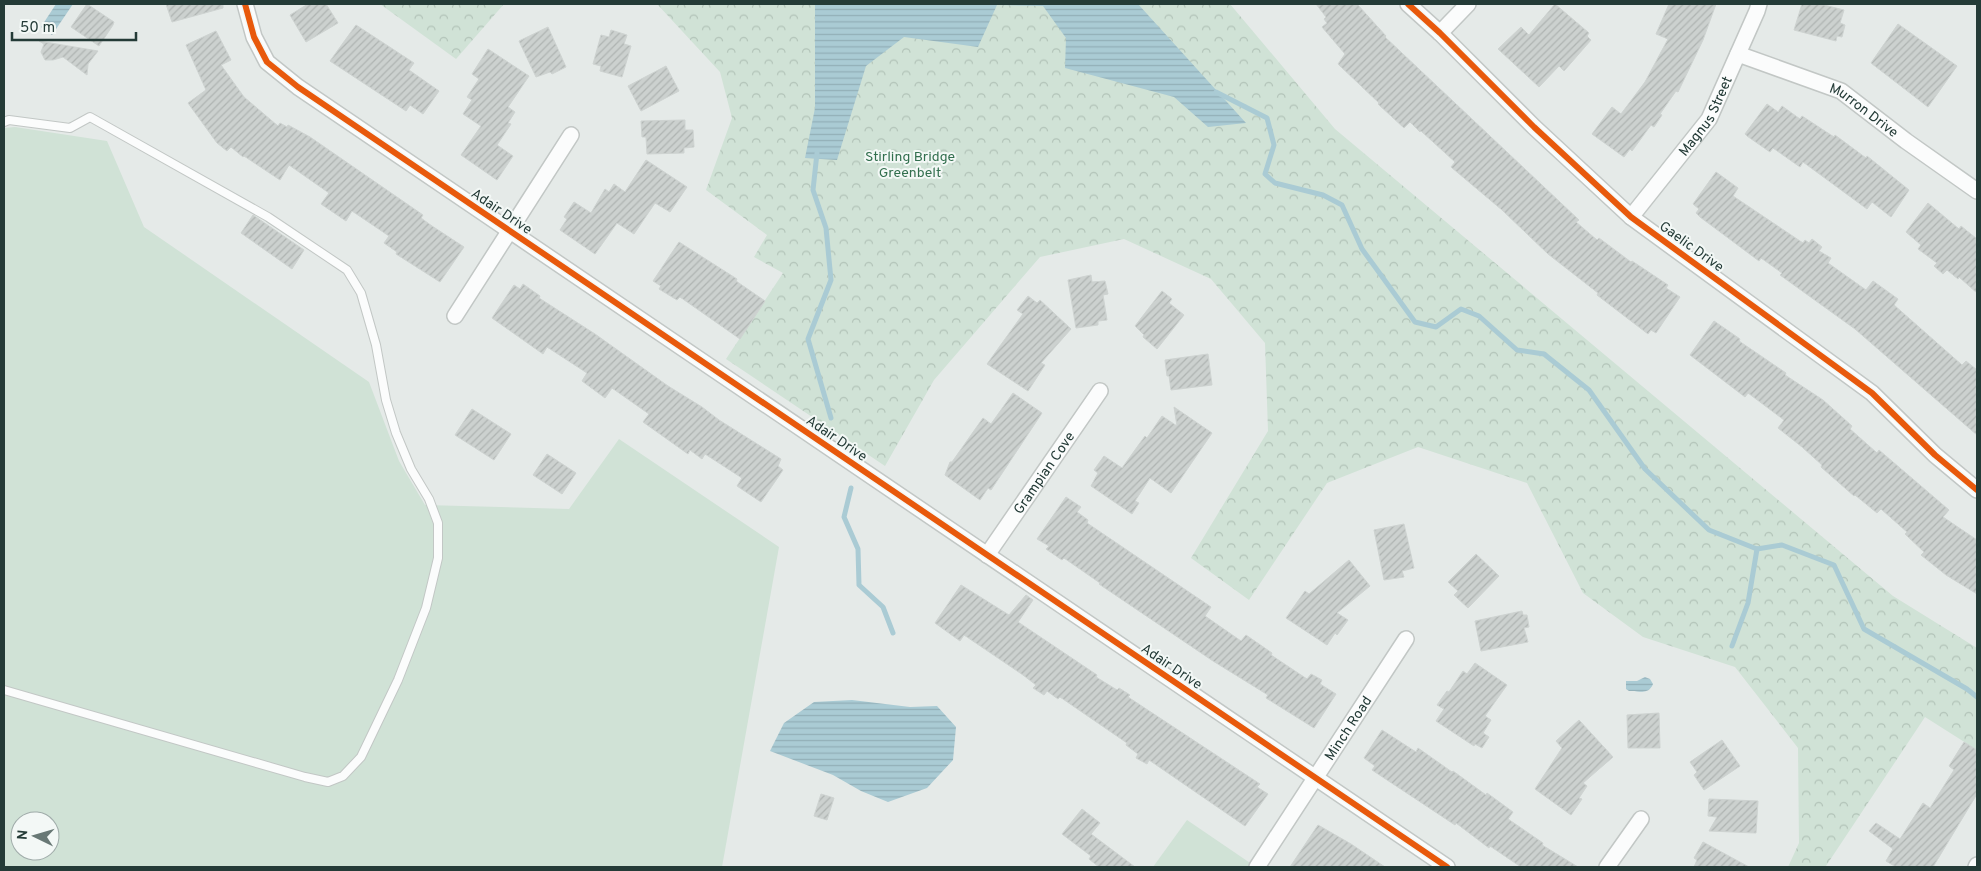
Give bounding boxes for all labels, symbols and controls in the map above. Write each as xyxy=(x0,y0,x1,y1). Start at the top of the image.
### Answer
scale bar xyxy=(12,10,136,42)
text: 50 m xyxy=(20,19,55,38)
street label: Magnus Street xyxy=(1676,74,1737,160)
street label: Murron Drive xyxy=(1827,81,1901,142)
park label: Stirling Bridge Greenbelt xyxy=(865,149,955,182)
street label: Adair Drive xyxy=(467,186,535,239)
street label: Gaelic Drive xyxy=(1656,218,1727,276)
street label: Adair Drive xyxy=(802,413,870,466)
street label: Grampian Cove xyxy=(1011,429,1079,518)
street label: Adair Drive xyxy=(1137,641,1205,694)
street label: Minch Road xyxy=(1322,693,1376,764)
north arrow xyxy=(10,811,60,861)
text: N xyxy=(15,829,32,841)

